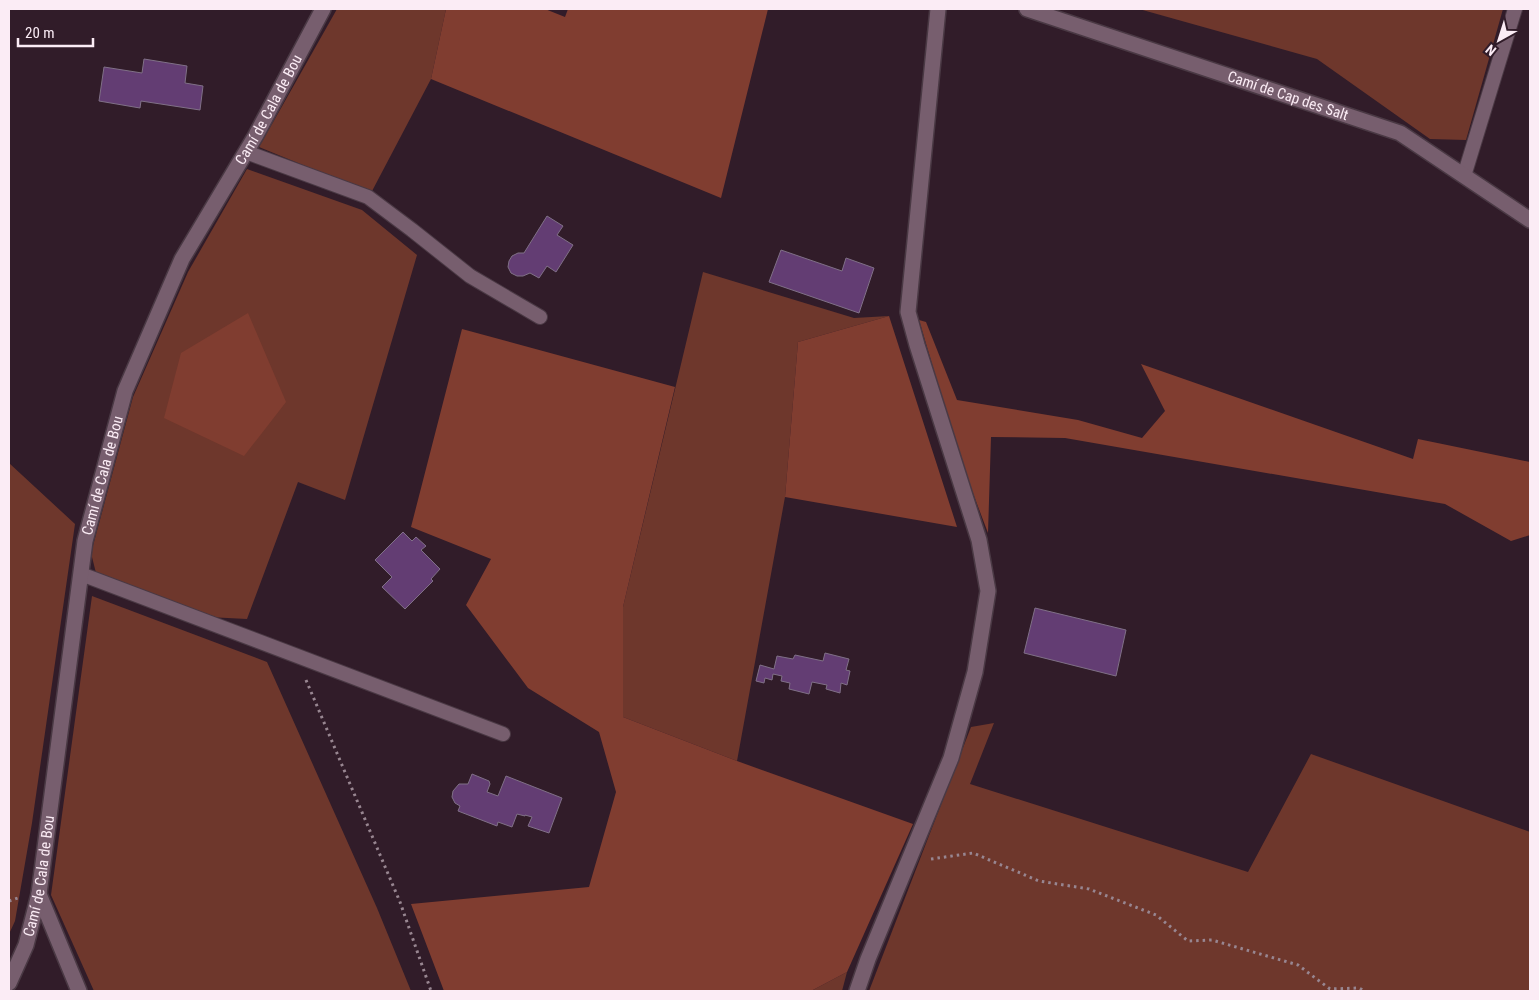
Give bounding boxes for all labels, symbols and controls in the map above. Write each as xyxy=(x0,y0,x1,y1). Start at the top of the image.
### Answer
scale bar xyxy=(18,15,92,47)
north arrow xyxy=(1474,15,1524,65)
text: 20 m xyxy=(25,24,55,42)
text: N xyxy=(1482,41,1499,59)
street label: Camí de Cala de Bou xyxy=(231,52,306,168)
street label: Camí de Cap des Salt xyxy=(1225,67,1351,124)
street label: Camí de Cala de Bou xyxy=(78,414,127,537)
street label: Camí de Cala de Bou xyxy=(20,814,58,938)

